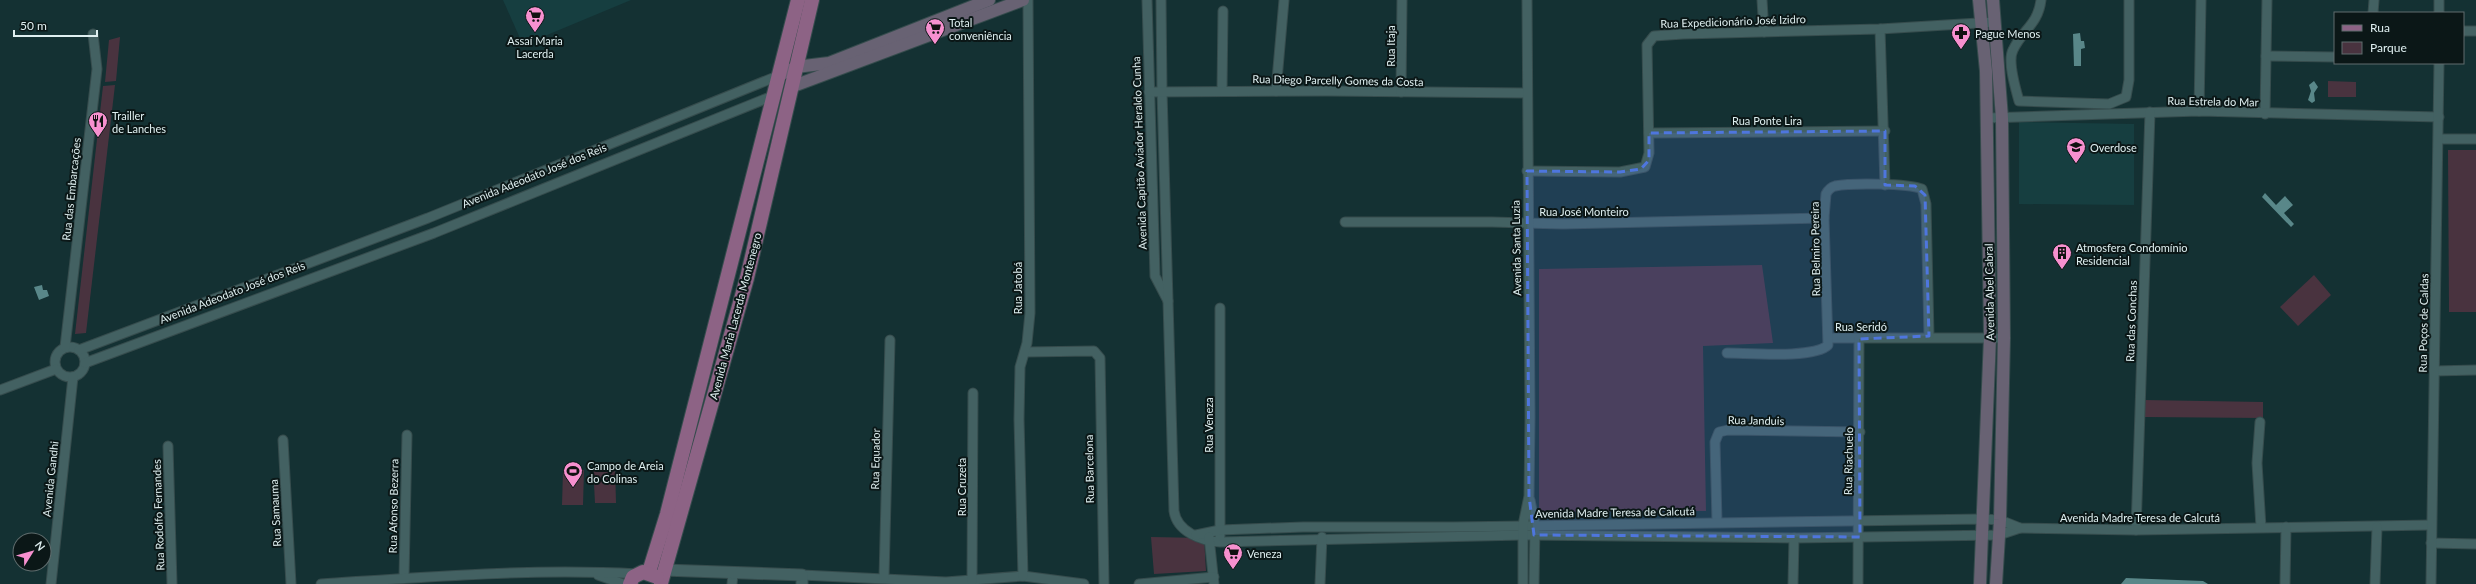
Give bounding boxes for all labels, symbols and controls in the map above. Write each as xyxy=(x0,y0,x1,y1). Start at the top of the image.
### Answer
supermarket icon: Assaí Maria Lacerda xyxy=(524,5,546,33)
scale bar xyxy=(14,12,97,38)
street label: Rua Expedicionário José Izidro xyxy=(1660,12,1806,30)
legend xyxy=(2334,12,2464,64)
place label: Total conveniência xyxy=(949,16,1012,42)
supermarket icon: Total conveniência xyxy=(924,17,946,45)
text: 50 m xyxy=(20,18,47,33)
text: Rua xyxy=(2370,20,2390,35)
pharmacy icon: Pague Menos xyxy=(1950,22,1972,50)
street label: Rua Itaja xyxy=(1384,25,1397,67)
place label: Pague Menos xyxy=(1975,27,2041,40)
place label: Assaí Maria Lacerda xyxy=(507,34,563,60)
text: Parque xyxy=(2370,40,2407,55)
street label: Avenida Capitão Aviador Heraldo Cunha xyxy=(1129,56,1149,250)
street label: Rua Diego Parcelly Gomes da Costa xyxy=(1252,72,1424,88)
street label: Rua Estrela do Mar xyxy=(2167,94,2259,108)
place label: Trailler de Lanches xyxy=(112,109,166,135)
restaurant icon: Trailler de Lanches xyxy=(87,110,109,138)
street label: Rua Ponte Lira xyxy=(1732,114,1802,127)
school or university icon: Overdose xyxy=(2065,136,2087,164)
street label: Rua das Embarcações xyxy=(59,137,83,241)
street label: Avenida Adeodato José dos Reis xyxy=(460,140,608,210)
place label: Overdose xyxy=(2090,141,2137,154)
street label: Avenida Santa Luzia xyxy=(1509,200,1523,296)
street label: Rua Belmiro Pereira xyxy=(1808,202,1822,296)
street label: Rua José Monteiro xyxy=(1539,205,1629,218)
street label: Avenida Maria Lacerda Montenegro xyxy=(706,231,764,401)
place label: Atmosfera Condomínio Residencial xyxy=(2076,241,2188,267)
building icon: Atmosfera Condomínio Residencial xyxy=(2051,242,2073,270)
street label: Avenida Abel Cabral xyxy=(1982,243,1996,341)
street label: Avenida Adeodato José dos Reis xyxy=(157,258,307,326)
street label: Rua Jatobá xyxy=(1011,262,1024,314)
street label: Rua Poços de Caldas xyxy=(2416,273,2430,373)
street label: Rua das Conchas xyxy=(2123,280,2139,362)
street label: Rua Seridó xyxy=(1835,320,1887,333)
street label: Rua Veneza xyxy=(1202,397,1215,453)
street label: Rua Janduis xyxy=(1728,413,1785,427)
street label: Rua Riachuelo xyxy=(1841,427,1855,495)
street label: Rua Equador xyxy=(868,428,882,490)
street label: Rua Barcelona xyxy=(1082,435,1096,503)
street label: Avenida Gandhi xyxy=(40,440,60,518)
street label: Rua Cruzeta xyxy=(955,458,968,516)
street label: Rua Rodolfo Fernandes xyxy=(150,459,166,571)
street label: Rua Afonso Bezerra xyxy=(386,459,400,553)
place label: Campo de Areia do Colinas xyxy=(587,459,664,485)
sports icon: Campo de Areia do Colinas xyxy=(562,460,584,488)
street label: Rua Samauma xyxy=(267,479,283,547)
street label: Avenida Madre Teresa de Calcutá xyxy=(1535,504,1695,520)
street label: Avenida Madre Teresa de Calcutá xyxy=(2060,511,2220,524)
north arrow xyxy=(12,532,52,572)
text: N xyxy=(33,538,48,553)
supermarket icon: Veneza xyxy=(1222,542,1244,570)
place label: Veneza xyxy=(1247,547,1282,560)

